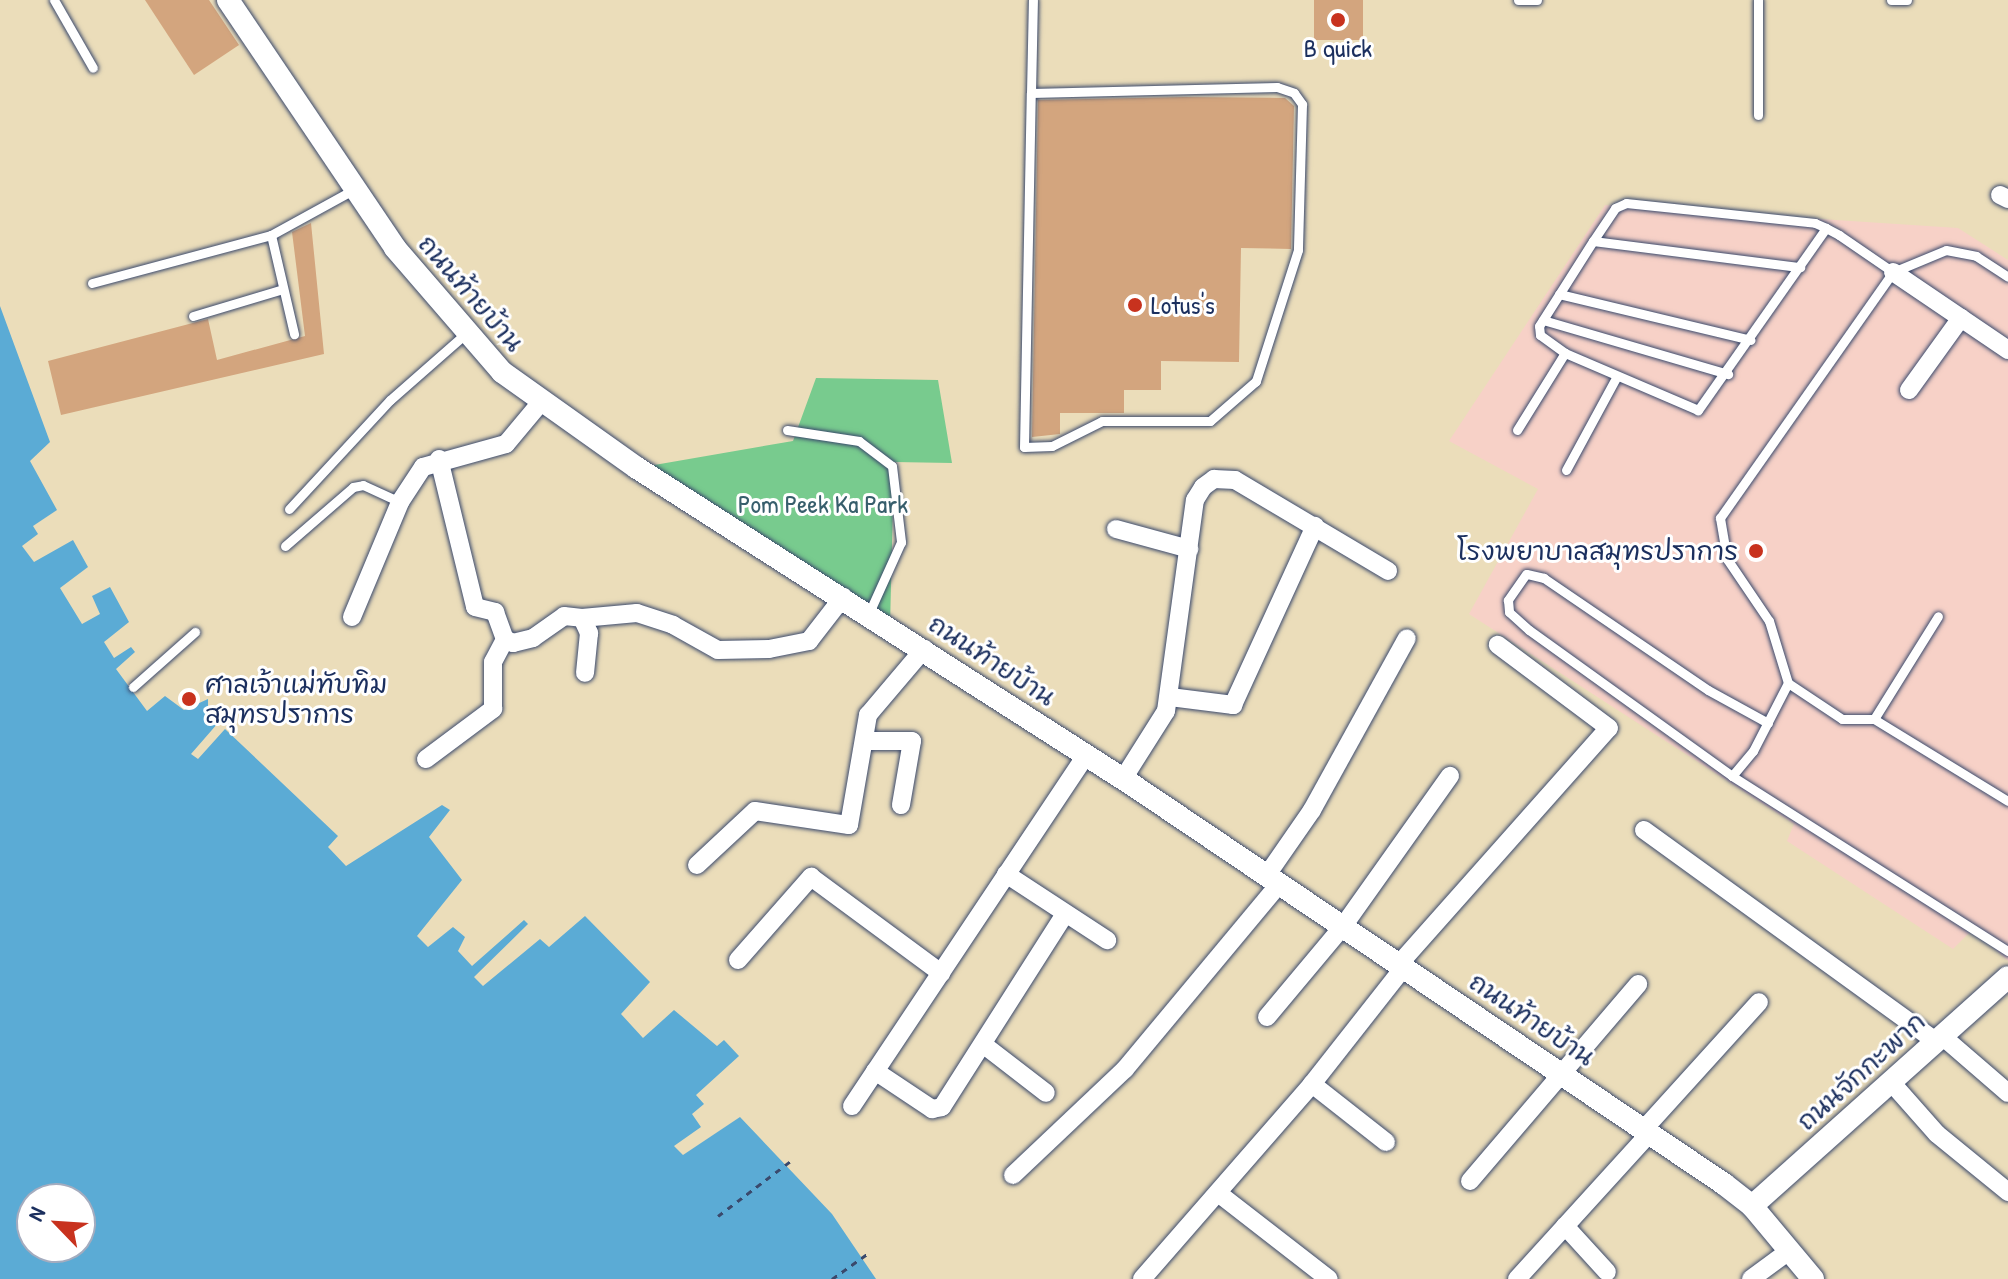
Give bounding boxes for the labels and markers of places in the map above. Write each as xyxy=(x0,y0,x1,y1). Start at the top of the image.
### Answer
marker: B quick xyxy=(1329,11,1347,29)
place label: B quick xyxy=(1304,32,1372,64)
place label: Lotus's xyxy=(1151,289,1215,321)
marker: Lotus's xyxy=(1126,296,1144,314)
place label: โรงพยาบาลสมุทรปราการ xyxy=(1457,535,1738,567)
marker: โรงพยาบาลสมุทรปราการ xyxy=(1745,540,1767,562)
place label: ศาลเจ้าแม่ทับทิม สมุทรปราการ xyxy=(205,668,387,730)
marker: ศาลเจ้าแม่ทับทิม สมุทรปราการ xyxy=(180,690,198,708)

